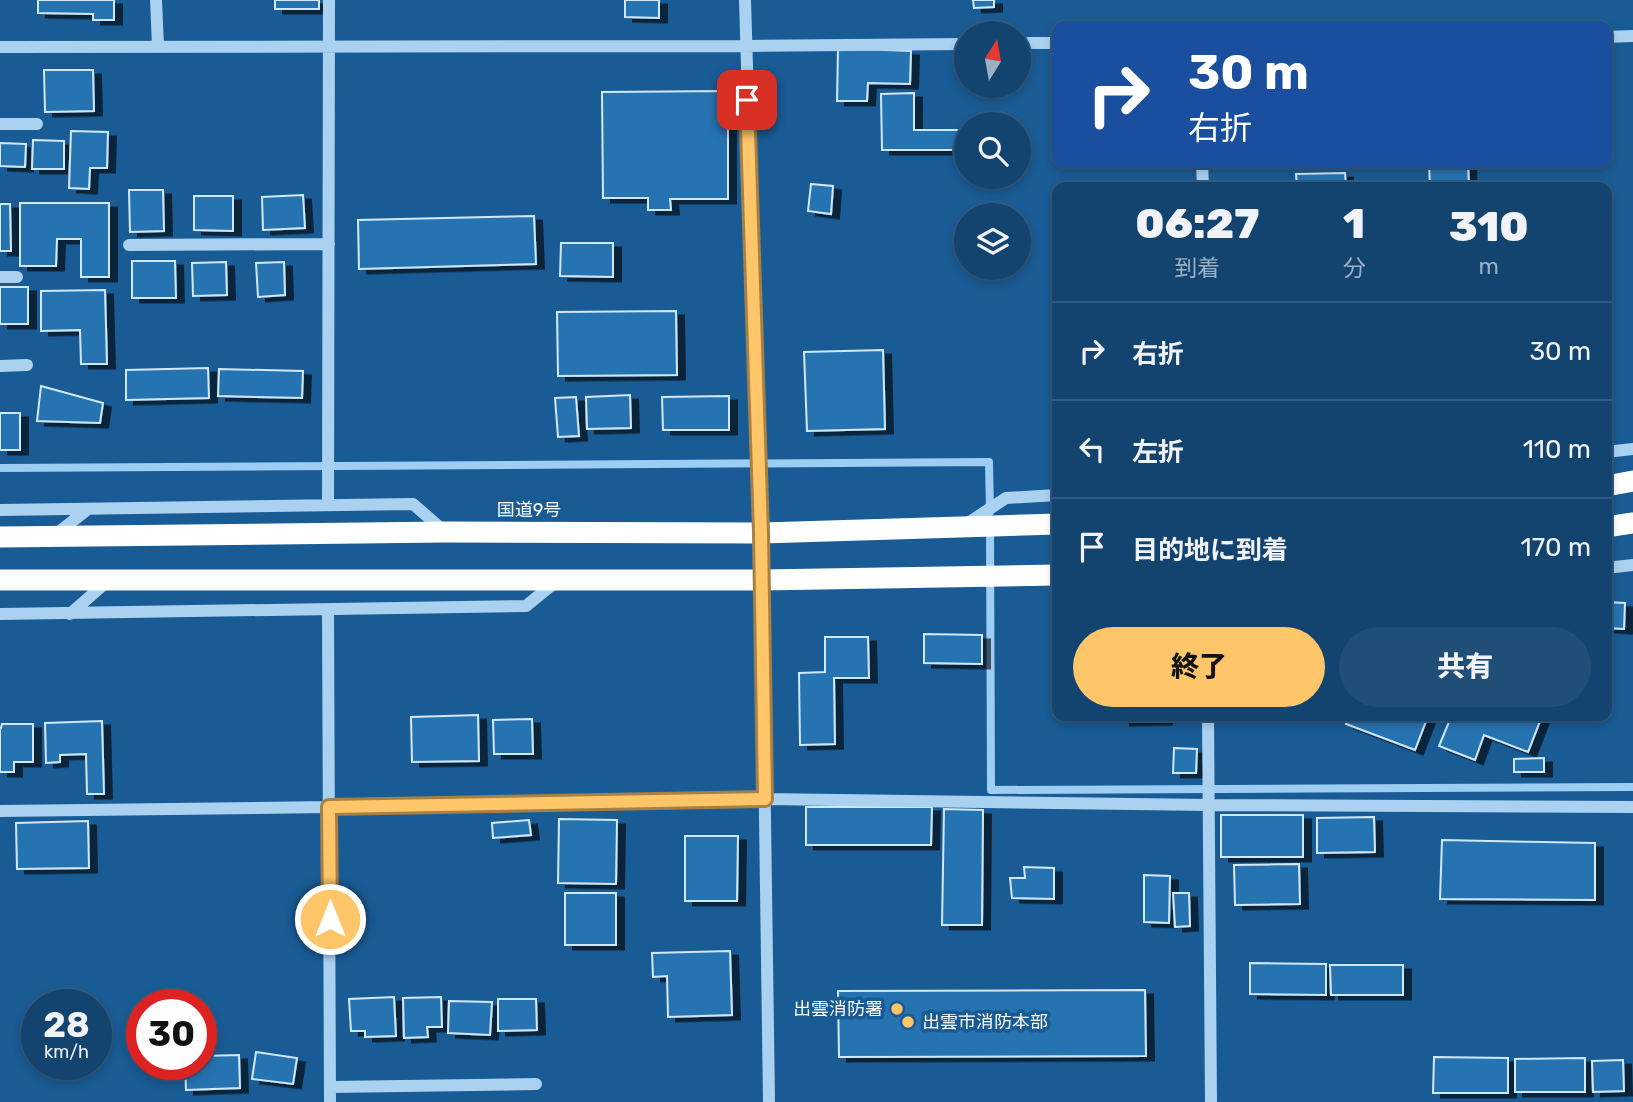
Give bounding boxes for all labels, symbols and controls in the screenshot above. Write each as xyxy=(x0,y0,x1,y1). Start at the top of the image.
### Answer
north arrow xyxy=(954,21,1031,98)
map controls xyxy=(954,21,1031,280)
text: 30 m xyxy=(1188,43,1309,101)
icon: right xyxy=(1073,49,1164,140)
pin xyxy=(717,70,777,130)
icon: arrive xyxy=(728,81,766,119)
text: 右折 xyxy=(1188,109,1252,147)
button: search xyxy=(954,112,1031,189)
text: 06:27 xyxy=(1135,199,1259,249)
text: 1 xyxy=(1343,199,1365,249)
text: 310 xyxy=(1449,202,1529,252)
button: layers xyxy=(954,203,1031,280)
text: m xyxy=(1479,252,1499,280)
text: 到着 xyxy=(1174,254,1220,282)
text: 分 xyxy=(1343,254,1366,282)
icon: right xyxy=(1073,332,1111,370)
text: 30 m xyxy=(1529,336,1591,367)
text: 右折 xyxy=(1132,339,1184,370)
icon: left xyxy=(1073,430,1111,468)
text: 110 m xyxy=(1523,434,1591,465)
text: 左折 xyxy=(1132,437,1184,468)
street label: 国道9号 xyxy=(497,499,561,521)
icon: arrive xyxy=(1073,528,1111,566)
text: 170 m xyxy=(1521,532,1591,563)
text: 目的地に到着 xyxy=(1132,535,1288,566)
button: 終了 xyxy=(1073,627,1325,707)
button: 共有 xyxy=(1339,627,1591,707)
position arrow xyxy=(293,882,367,956)
speed limit sign: 30 xyxy=(126,989,217,1080)
place label: 出雲消防署 xyxy=(793,998,883,1020)
marker: 出雲消防署 xyxy=(889,1001,905,1017)
text: 28 xyxy=(43,1004,90,1046)
place label: 出雲市消防本部 xyxy=(922,1011,1048,1033)
marker: 出雲市消防本部 xyxy=(900,1014,916,1030)
text: km/h xyxy=(44,1041,89,1063)

